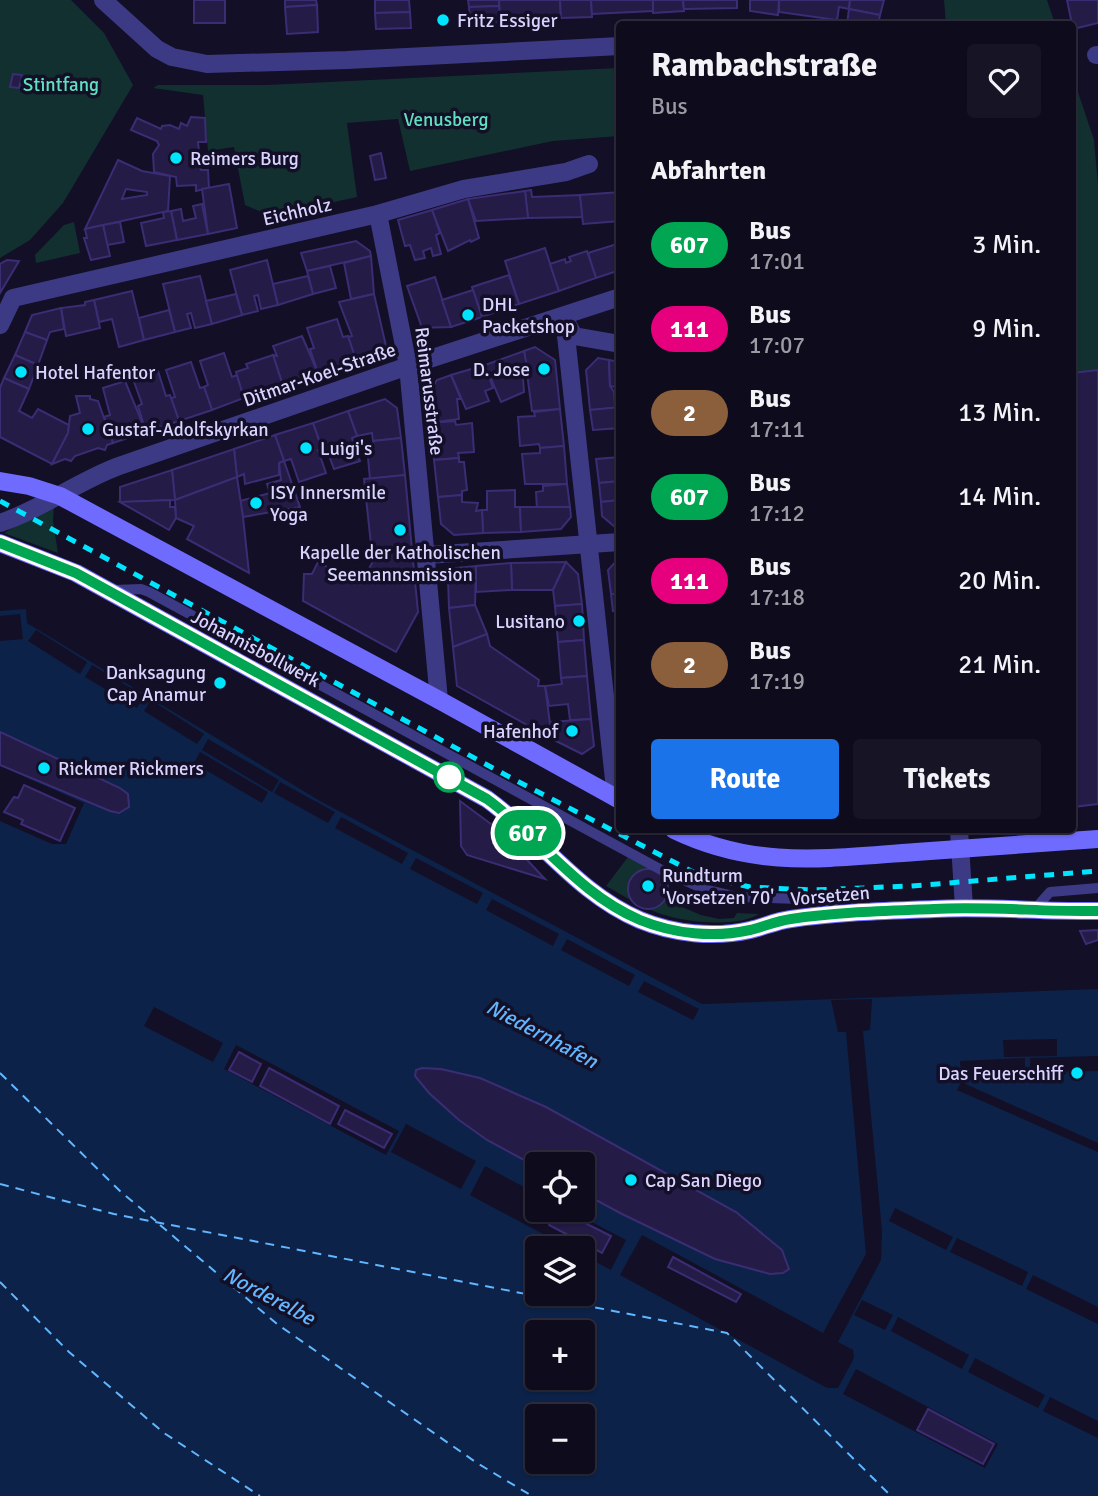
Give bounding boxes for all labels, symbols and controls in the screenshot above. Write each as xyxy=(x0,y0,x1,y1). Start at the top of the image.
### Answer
place label: Fritz Essiger xyxy=(457,9,558,33)
marker: Fritz Essiger xyxy=(435,12,451,28)
button: heart xyxy=(967,44,1041,118)
text: Rambachstraße xyxy=(651,45,877,86)
park label: Stintfang xyxy=(23,73,99,97)
text: Bus xyxy=(651,92,688,121)
park label: Venusberg xyxy=(404,108,488,132)
place label: Reimers Burg xyxy=(190,147,299,171)
marker: Reimers Burg xyxy=(168,150,184,166)
text: Abfahrten xyxy=(651,155,766,187)
street label: Eichholz xyxy=(260,192,334,232)
text: Bus xyxy=(749,215,791,247)
text: 3 Min. xyxy=(972,229,1041,261)
text: 607 xyxy=(670,230,709,260)
text: 17:01 xyxy=(749,247,805,276)
place label: DHL Packetshop xyxy=(482,293,575,339)
text: Bus xyxy=(749,299,791,331)
marker: DHL Packetshop xyxy=(460,307,476,323)
text: 9 Min. xyxy=(972,313,1041,345)
text: 111 xyxy=(670,314,709,344)
street label: Reimarusstraße xyxy=(409,326,449,457)
text: 17:07 xyxy=(749,331,805,360)
street label: Ditmar-Koel-Straße xyxy=(240,338,399,412)
place label: D. Jose xyxy=(473,358,530,382)
place label: Hotel Hafentor xyxy=(35,361,155,385)
marker: D. Jose xyxy=(536,361,552,377)
marker: Hotel Hafentor xyxy=(13,364,29,380)
text: Bus xyxy=(749,383,791,415)
text: 13 Min. xyxy=(958,397,1041,429)
text: 2 xyxy=(683,398,696,428)
text: 17:11 xyxy=(749,415,805,444)
place label: Gustaf-Adolfskyrkan xyxy=(102,418,269,442)
marker: Gustaf-Adolfskyrkan xyxy=(80,421,96,437)
place label: Luigi's xyxy=(320,437,372,461)
marker: Luigi's xyxy=(298,440,314,456)
text: Bus xyxy=(749,467,791,499)
place label: ISY Innersmile Yoga xyxy=(270,481,386,527)
text: 14 Min. xyxy=(958,481,1041,513)
text: 607 xyxy=(670,482,709,512)
marker: ISY Innersmile Yoga xyxy=(248,495,264,511)
text: 17:12 xyxy=(749,499,805,528)
marker: Kapelle der Katholischen Seemannsmission xyxy=(392,522,408,538)
place label: Kapelle der Katholischen Seemannsmission xyxy=(299,541,501,587)
text: Bus xyxy=(749,551,791,583)
text: 20 Min. xyxy=(958,565,1041,597)
text: 111 xyxy=(670,566,709,596)
text: 17:18 xyxy=(749,583,805,612)
street label: Johannisbollwerk xyxy=(187,605,325,693)
place label: Lusitano xyxy=(495,610,565,634)
marker: Lusitano xyxy=(571,613,587,629)
text: Bus xyxy=(749,635,791,667)
text: 21 Min. xyxy=(958,649,1041,681)
text: 2 xyxy=(683,650,696,680)
place label: Danksagung Cap Anamur xyxy=(106,661,206,707)
text: 17:19 xyxy=(749,667,805,696)
marker: Danksagung Cap Anamur xyxy=(212,675,228,691)
place label: Hafenhof xyxy=(483,720,560,744)
marker: Hafenhof xyxy=(564,723,580,739)
button: Route xyxy=(651,739,839,819)
button: Tickets xyxy=(853,739,1041,819)
place label: Rickmer Rickmers xyxy=(58,757,204,781)
marker: Rickmer Rickmers xyxy=(36,760,52,776)
unlabelled marker xyxy=(434,762,464,792)
line badge: 607 xyxy=(488,810,568,856)
text: 607 xyxy=(509,818,547,848)
place label: Rundturm 'Vorsetzen 70' xyxy=(662,864,774,910)
marker: Rundturm 'Vorsetzen 70' xyxy=(640,878,656,894)
street label: Vorsetzen xyxy=(789,881,871,911)
water label: Niedernhafen xyxy=(482,994,603,1074)
place label: Das Feuerschiff xyxy=(938,1062,1064,1086)
marker: Das Feuerschiff xyxy=(1069,1065,1085,1081)
map controls xyxy=(525,1152,595,1474)
button: locate xyxy=(525,1152,595,1222)
place label: Cap San Diego xyxy=(645,1169,762,1193)
marker: Cap San Diego xyxy=(623,1172,639,1188)
button: layers xyxy=(525,1236,595,1306)
water label: Norderelbe xyxy=(219,1261,321,1332)
button: + xyxy=(525,1320,595,1390)
button: − xyxy=(525,1404,595,1474)

